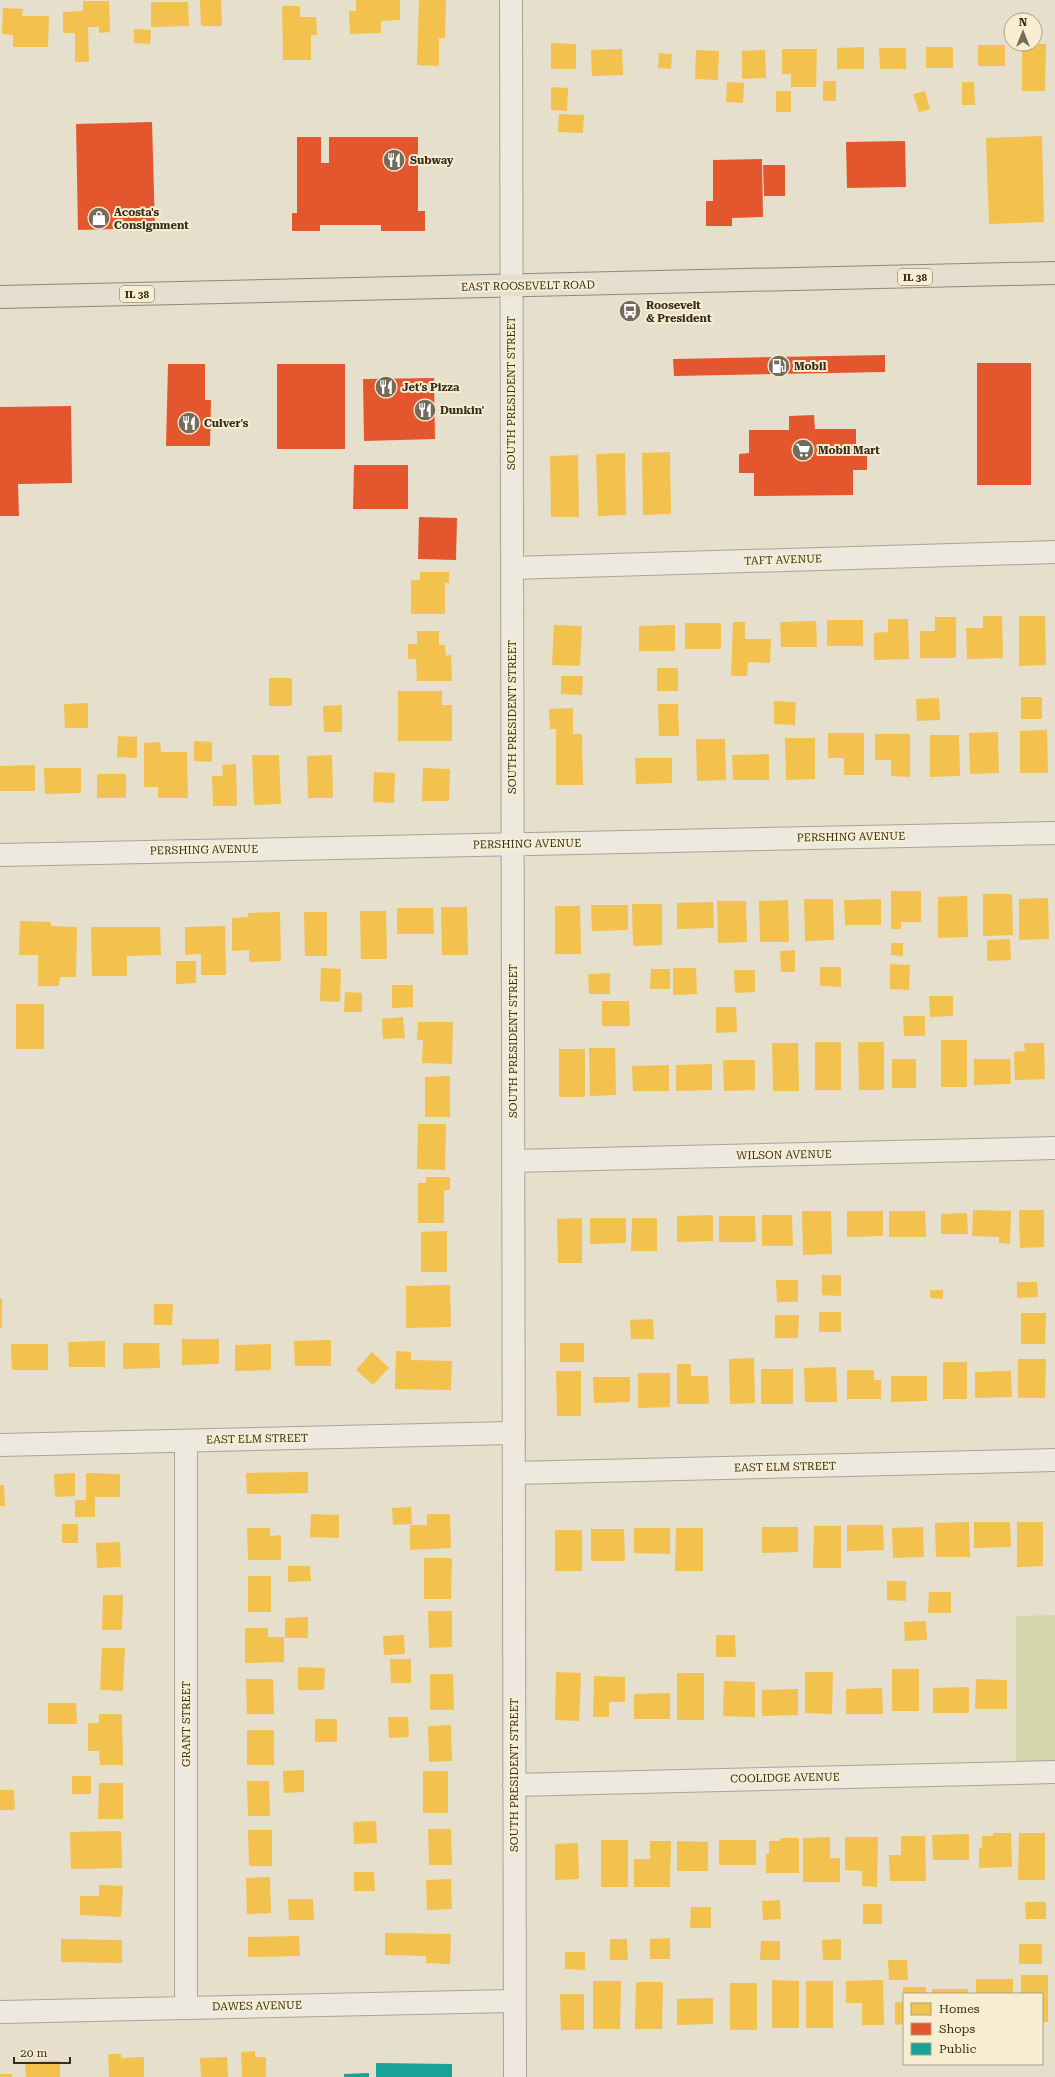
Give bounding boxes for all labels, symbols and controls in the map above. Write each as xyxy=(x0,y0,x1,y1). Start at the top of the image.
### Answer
north arrow xyxy=(1003,12,1043,52)
text: N xyxy=(1019,16,1028,29)
restaurant icon: Subway xyxy=(381,147,407,173)
place label: Subway xyxy=(410,154,454,167)
shop icon: Acosta's Consignment xyxy=(86,205,112,231)
place label: Acosta's Consignment xyxy=(114,206,189,232)
road number: IL 38 xyxy=(898,269,932,285)
street label: EAST ROOSEVELT ROAD xyxy=(461,278,595,294)
road number: IL 38 xyxy=(120,286,154,302)
bus stop icon: Roosevelt & President xyxy=(617,298,643,324)
place label: Roosevelt & President xyxy=(646,299,712,325)
street label: SOUTH PRESIDENT STREET xyxy=(505,316,518,470)
fuel station icon: Mobil xyxy=(766,353,792,379)
place label: Mobil xyxy=(794,360,827,373)
restaurant icon: Jet's Pizza xyxy=(373,374,399,400)
place label: Jet's Pizza xyxy=(402,381,460,394)
restaurant icon: Dunkin' xyxy=(412,397,438,423)
place label: Dunkin' xyxy=(440,404,484,417)
restaurant icon: Culver's xyxy=(176,410,202,436)
place label: Culver's xyxy=(204,417,249,430)
supermarket icon: Mobil Mart xyxy=(790,437,816,463)
place label: Mobil Mart xyxy=(818,444,880,457)
street label: TAFT AVENUE xyxy=(744,552,822,568)
street label: SOUTH PRESIDENT STREET xyxy=(506,640,519,794)
street label: PERSHING AVENUE xyxy=(797,830,905,844)
street label: PERSHING AVENUE xyxy=(473,837,581,851)
street label: PERSHING AVENUE xyxy=(150,843,258,857)
street label: SOUTH PRESIDENT STREET xyxy=(507,964,520,1118)
street label: WILSON AVENUE xyxy=(736,1148,832,1162)
street label: EAST ELM STREET xyxy=(206,1432,308,1446)
street label: EAST ELM STREET xyxy=(734,1460,836,1474)
street label: GRANT STREET xyxy=(180,1681,193,1767)
street label: SOUTH PRESIDENT STREET xyxy=(508,1698,521,1852)
street label: COOLIDGE AVENUE xyxy=(730,1771,840,1785)
legend xyxy=(903,1993,1043,2065)
street label: DAWES AVENUE xyxy=(212,1999,302,2013)
text: Homes xyxy=(939,2002,980,2016)
text: Shops xyxy=(939,2022,975,2036)
scale bar xyxy=(14,2039,70,2065)
text: Public xyxy=(939,2042,977,2056)
text: 20 m xyxy=(20,2046,47,2060)

